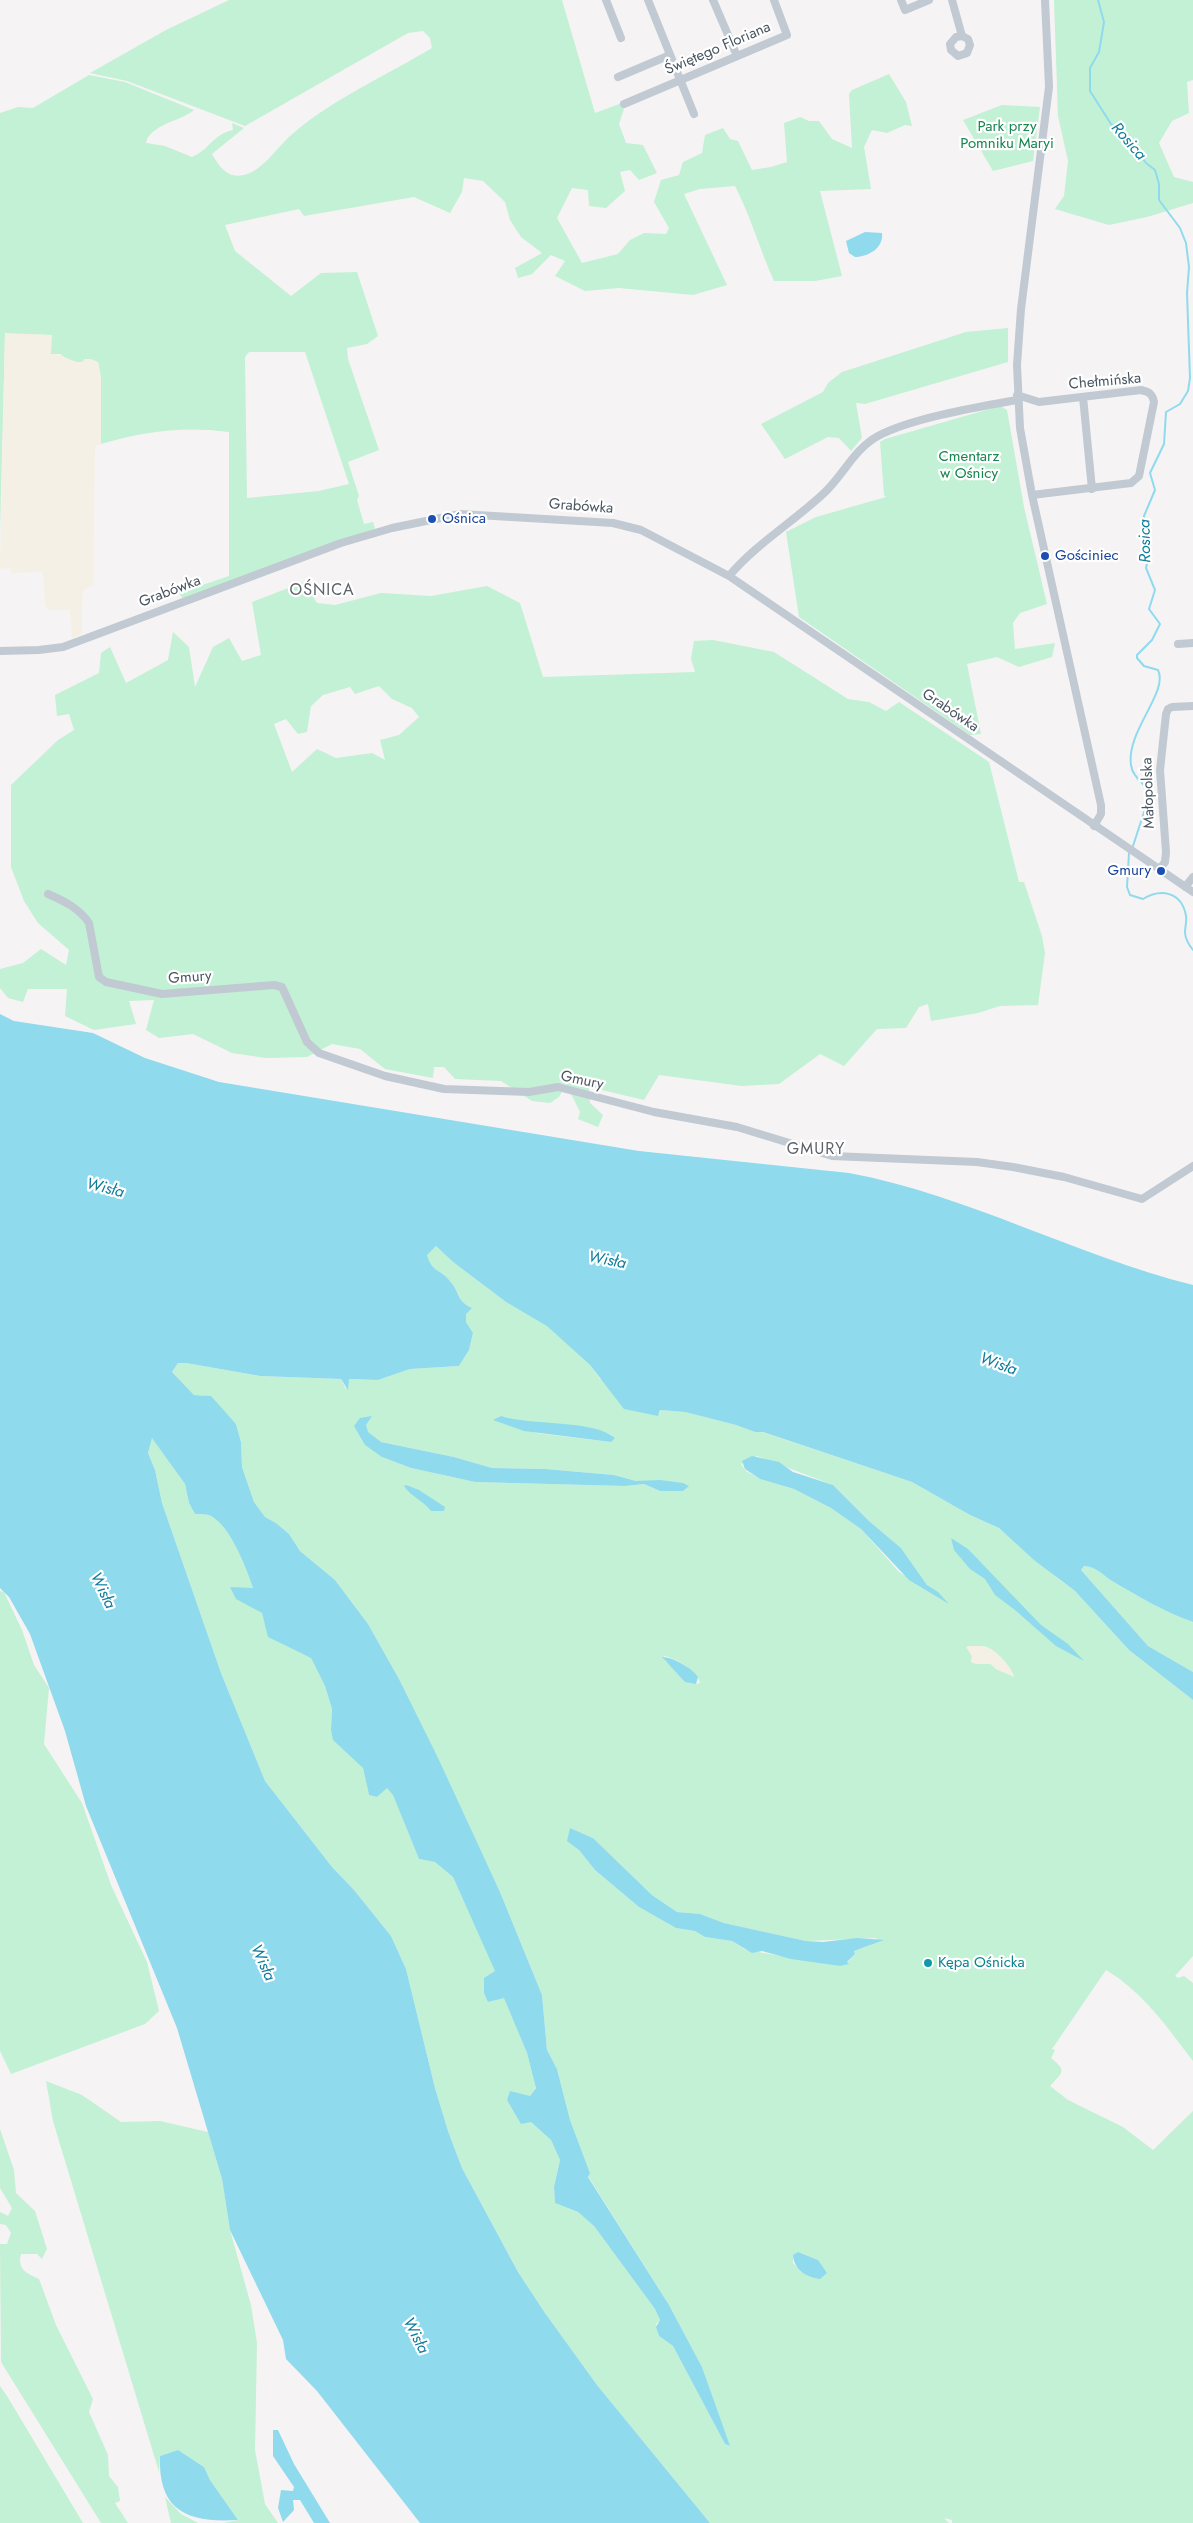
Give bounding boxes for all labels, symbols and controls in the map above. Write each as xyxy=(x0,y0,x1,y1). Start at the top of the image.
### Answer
street label: Świętego Floriana xyxy=(662,19,774,79)
park label: Park przy Pomniku Maryi xyxy=(960,118,1054,153)
water label: Rosica xyxy=(1106,119,1150,165)
street label: Chełmińska xyxy=(1068,370,1142,394)
park label: Cmentarz w Ośnicy xyxy=(939,448,999,483)
street label: Grabówka xyxy=(548,496,614,518)
place label: Ośnica xyxy=(442,510,486,528)
marker: Ośnica xyxy=(426,513,438,525)
water label: Rosica xyxy=(1136,519,1156,563)
place label: Gościniec xyxy=(1055,547,1119,565)
marker: Gościniec xyxy=(1039,550,1051,562)
street label: Grabówka xyxy=(137,572,203,612)
district label: OŚNICA xyxy=(289,581,355,601)
street label: Grabówka xyxy=(918,686,982,736)
street label: Małopolska xyxy=(1139,757,1159,829)
place label: Gmury xyxy=(1108,862,1151,880)
marker: Gmury xyxy=(1155,865,1167,877)
street label: Gmury xyxy=(168,968,212,988)
street label: Gmury xyxy=(559,1068,605,1094)
district label: GMURY xyxy=(786,1140,846,1160)
water label: Wisła xyxy=(84,1175,126,1203)
water label: Wisła xyxy=(586,1248,628,1274)
water label: Wisła xyxy=(977,1349,1019,1381)
water label: Wisła xyxy=(85,1570,119,1612)
water label: Wisła xyxy=(245,1942,279,1984)
place label: Kępa Ośnicka xyxy=(938,1954,1025,1972)
marker: Kępa Ośnicka xyxy=(922,1957,934,1969)
water label: Wisła xyxy=(398,2315,432,2357)

